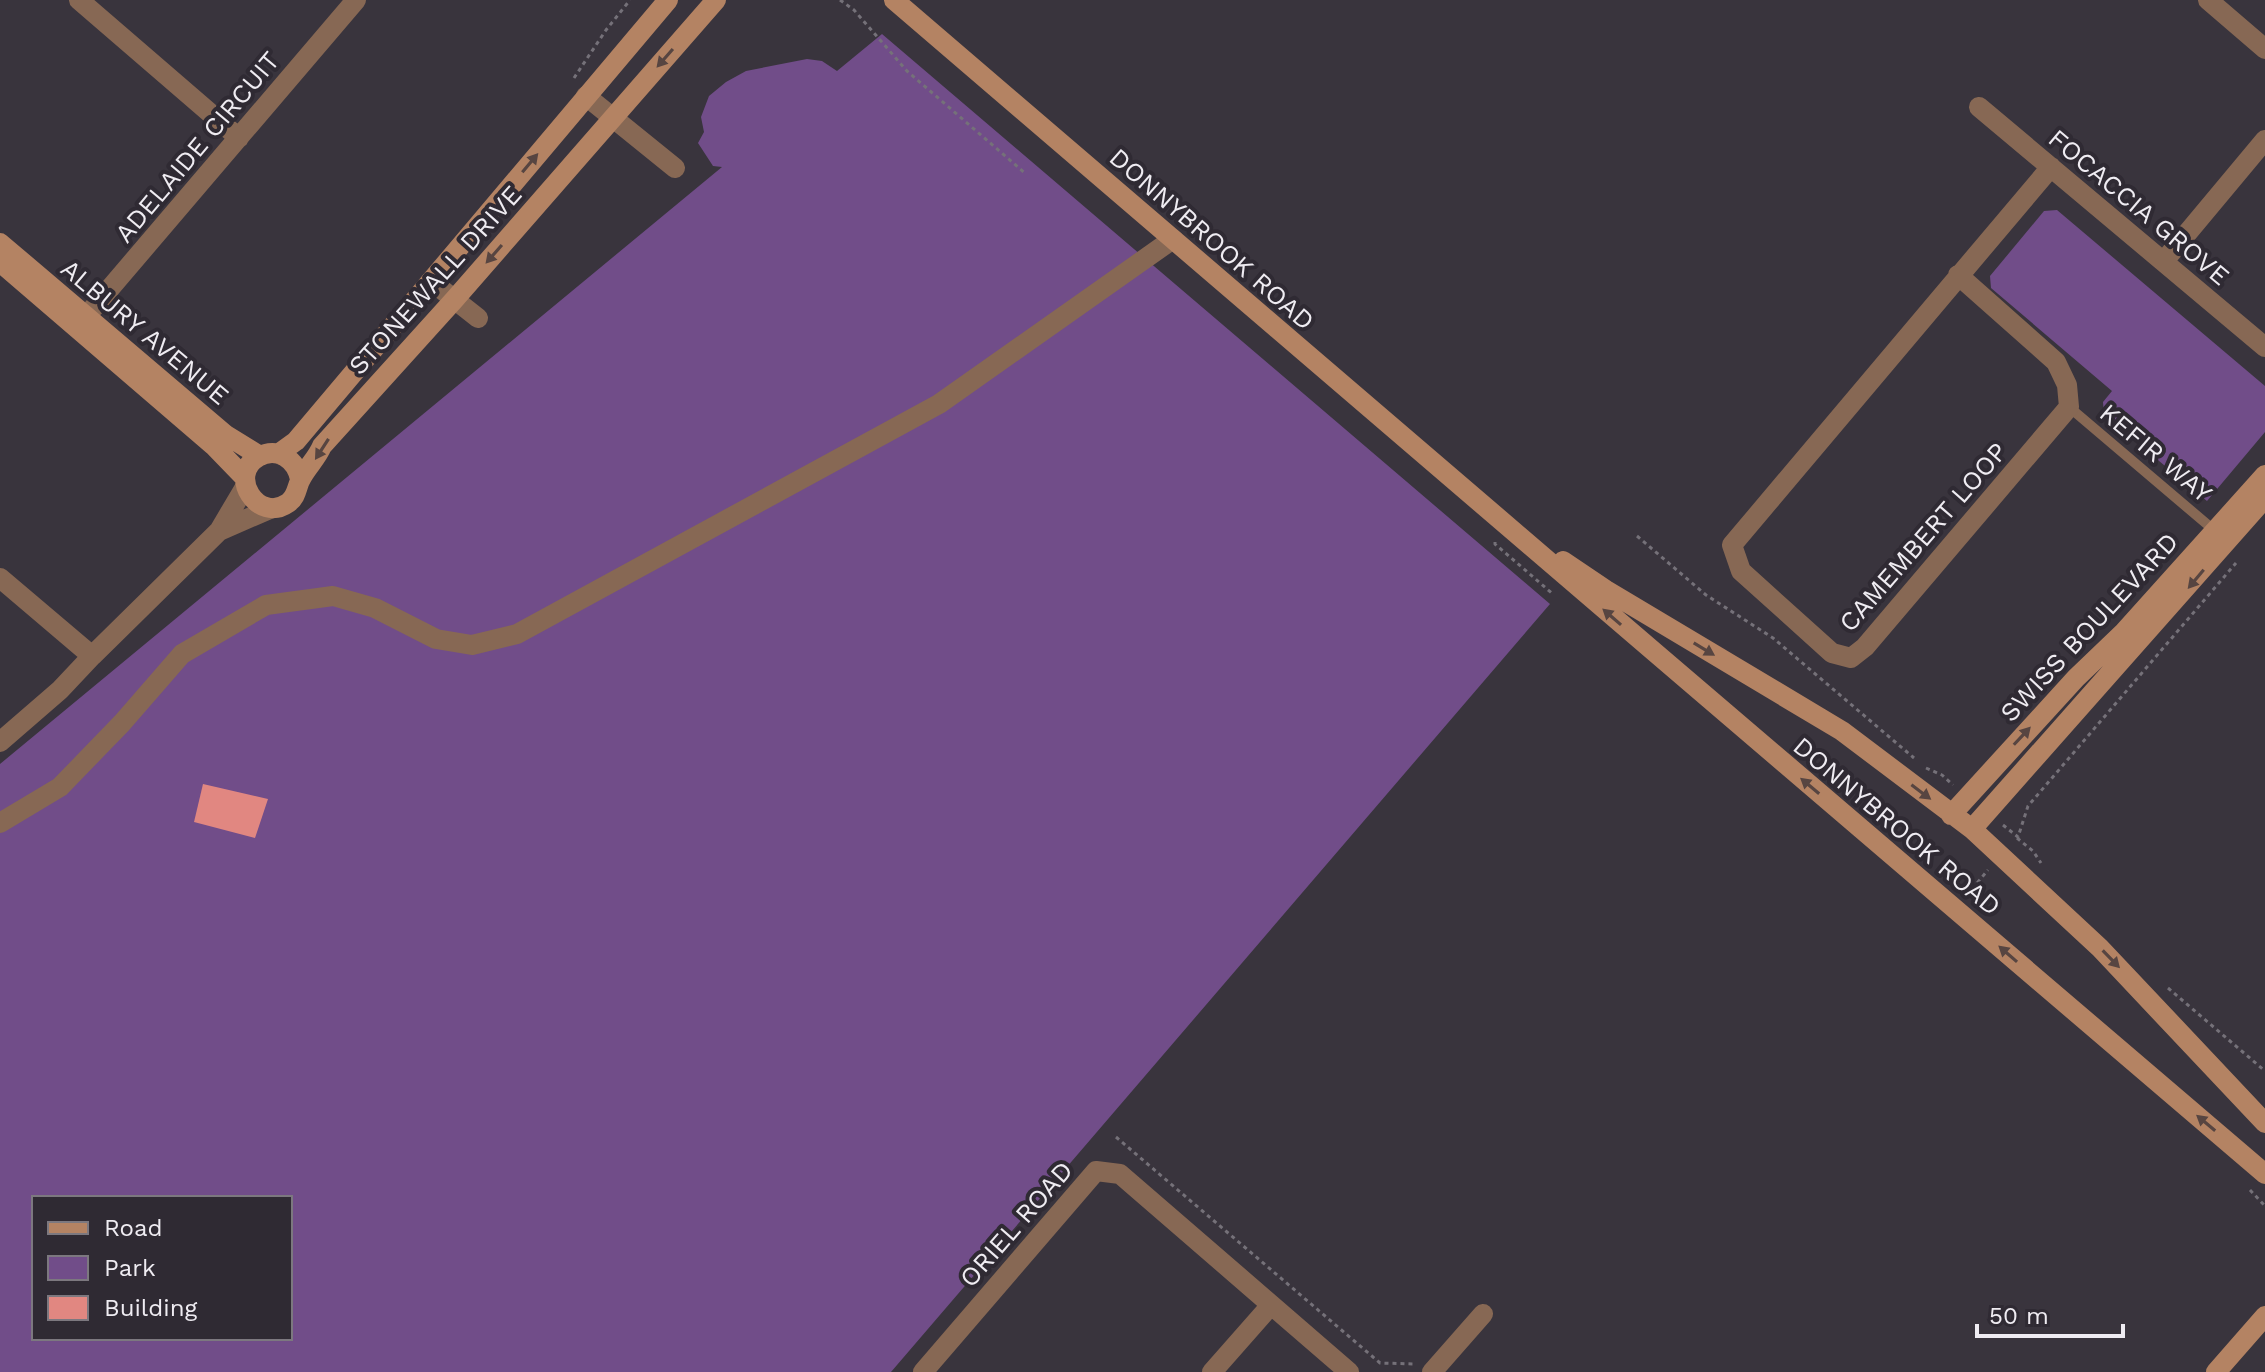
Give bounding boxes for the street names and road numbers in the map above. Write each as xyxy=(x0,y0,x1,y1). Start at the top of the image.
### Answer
street label: ADELAIDE CIRCUIT xyxy=(109,46,285,248)
street label: FOCACCIA GROVE xyxy=(2043,123,2235,291)
street label: DONNYBROOK ROAD xyxy=(1104,142,1320,336)
street label: STONEWALL DRIVE xyxy=(342,179,528,381)
street label: ALBURY AVENUE xyxy=(55,253,235,411)
street label: KEFIR WAY xyxy=(2094,397,2218,509)
street label: CAMEMBERT LOOP xyxy=(1833,437,2013,637)
street label: SWISS BOULEVARD xyxy=(1994,526,2184,728)
street label: DONNYBROOK ROAD xyxy=(1787,731,2007,921)
street label: ORIEL ROAD xyxy=(953,1155,1079,1293)

